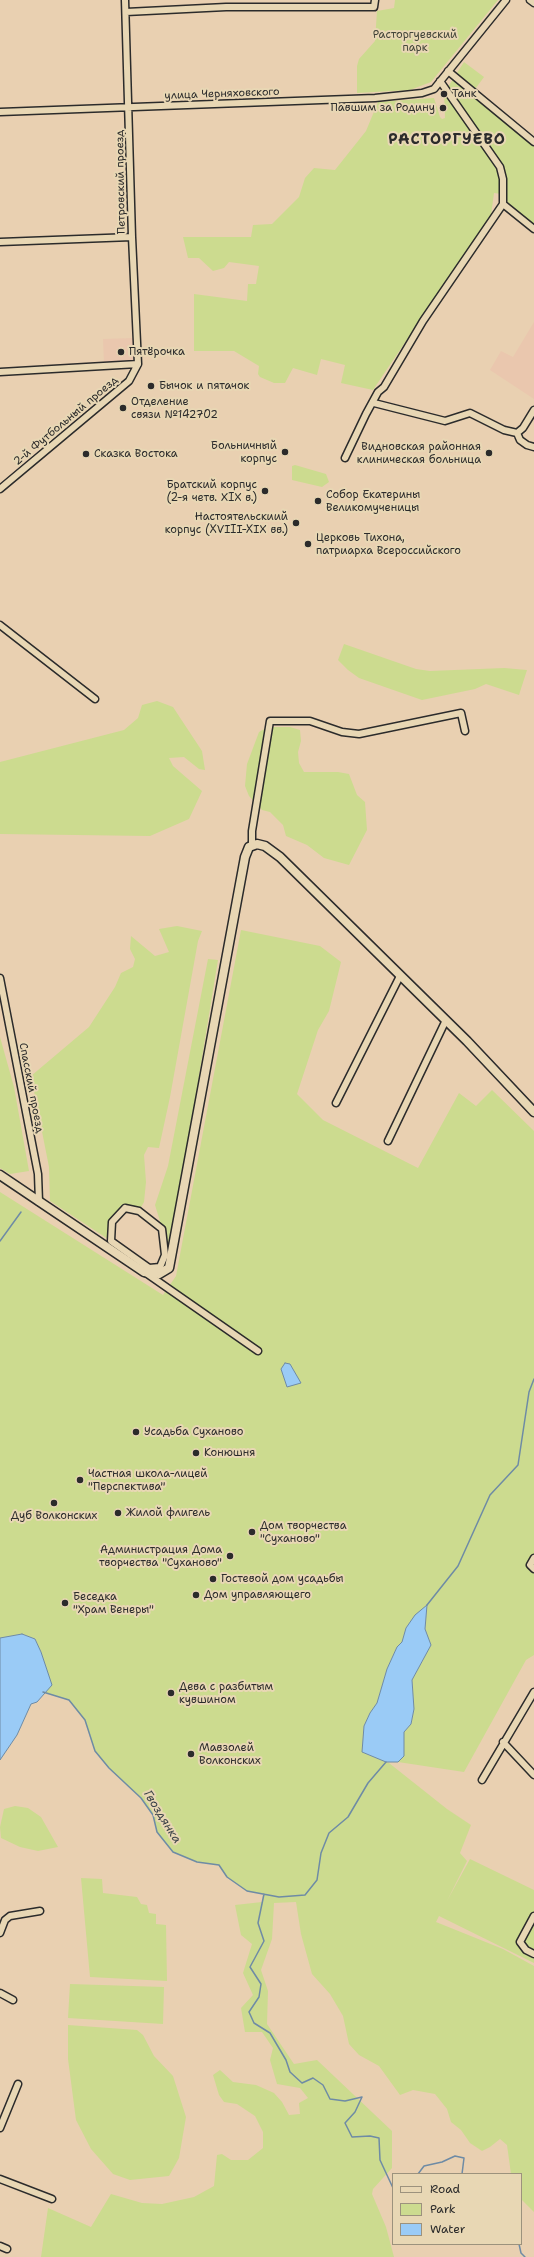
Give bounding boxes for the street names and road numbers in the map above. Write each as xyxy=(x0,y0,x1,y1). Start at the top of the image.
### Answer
street label: улица Черняховского xyxy=(164,85,280,103)
street label: Петровский проезд xyxy=(113,130,129,234)
street label: 2-й Футбольный проезд xyxy=(11,374,121,468)
street label: Спасский проезд xyxy=(16,1042,46,1134)

